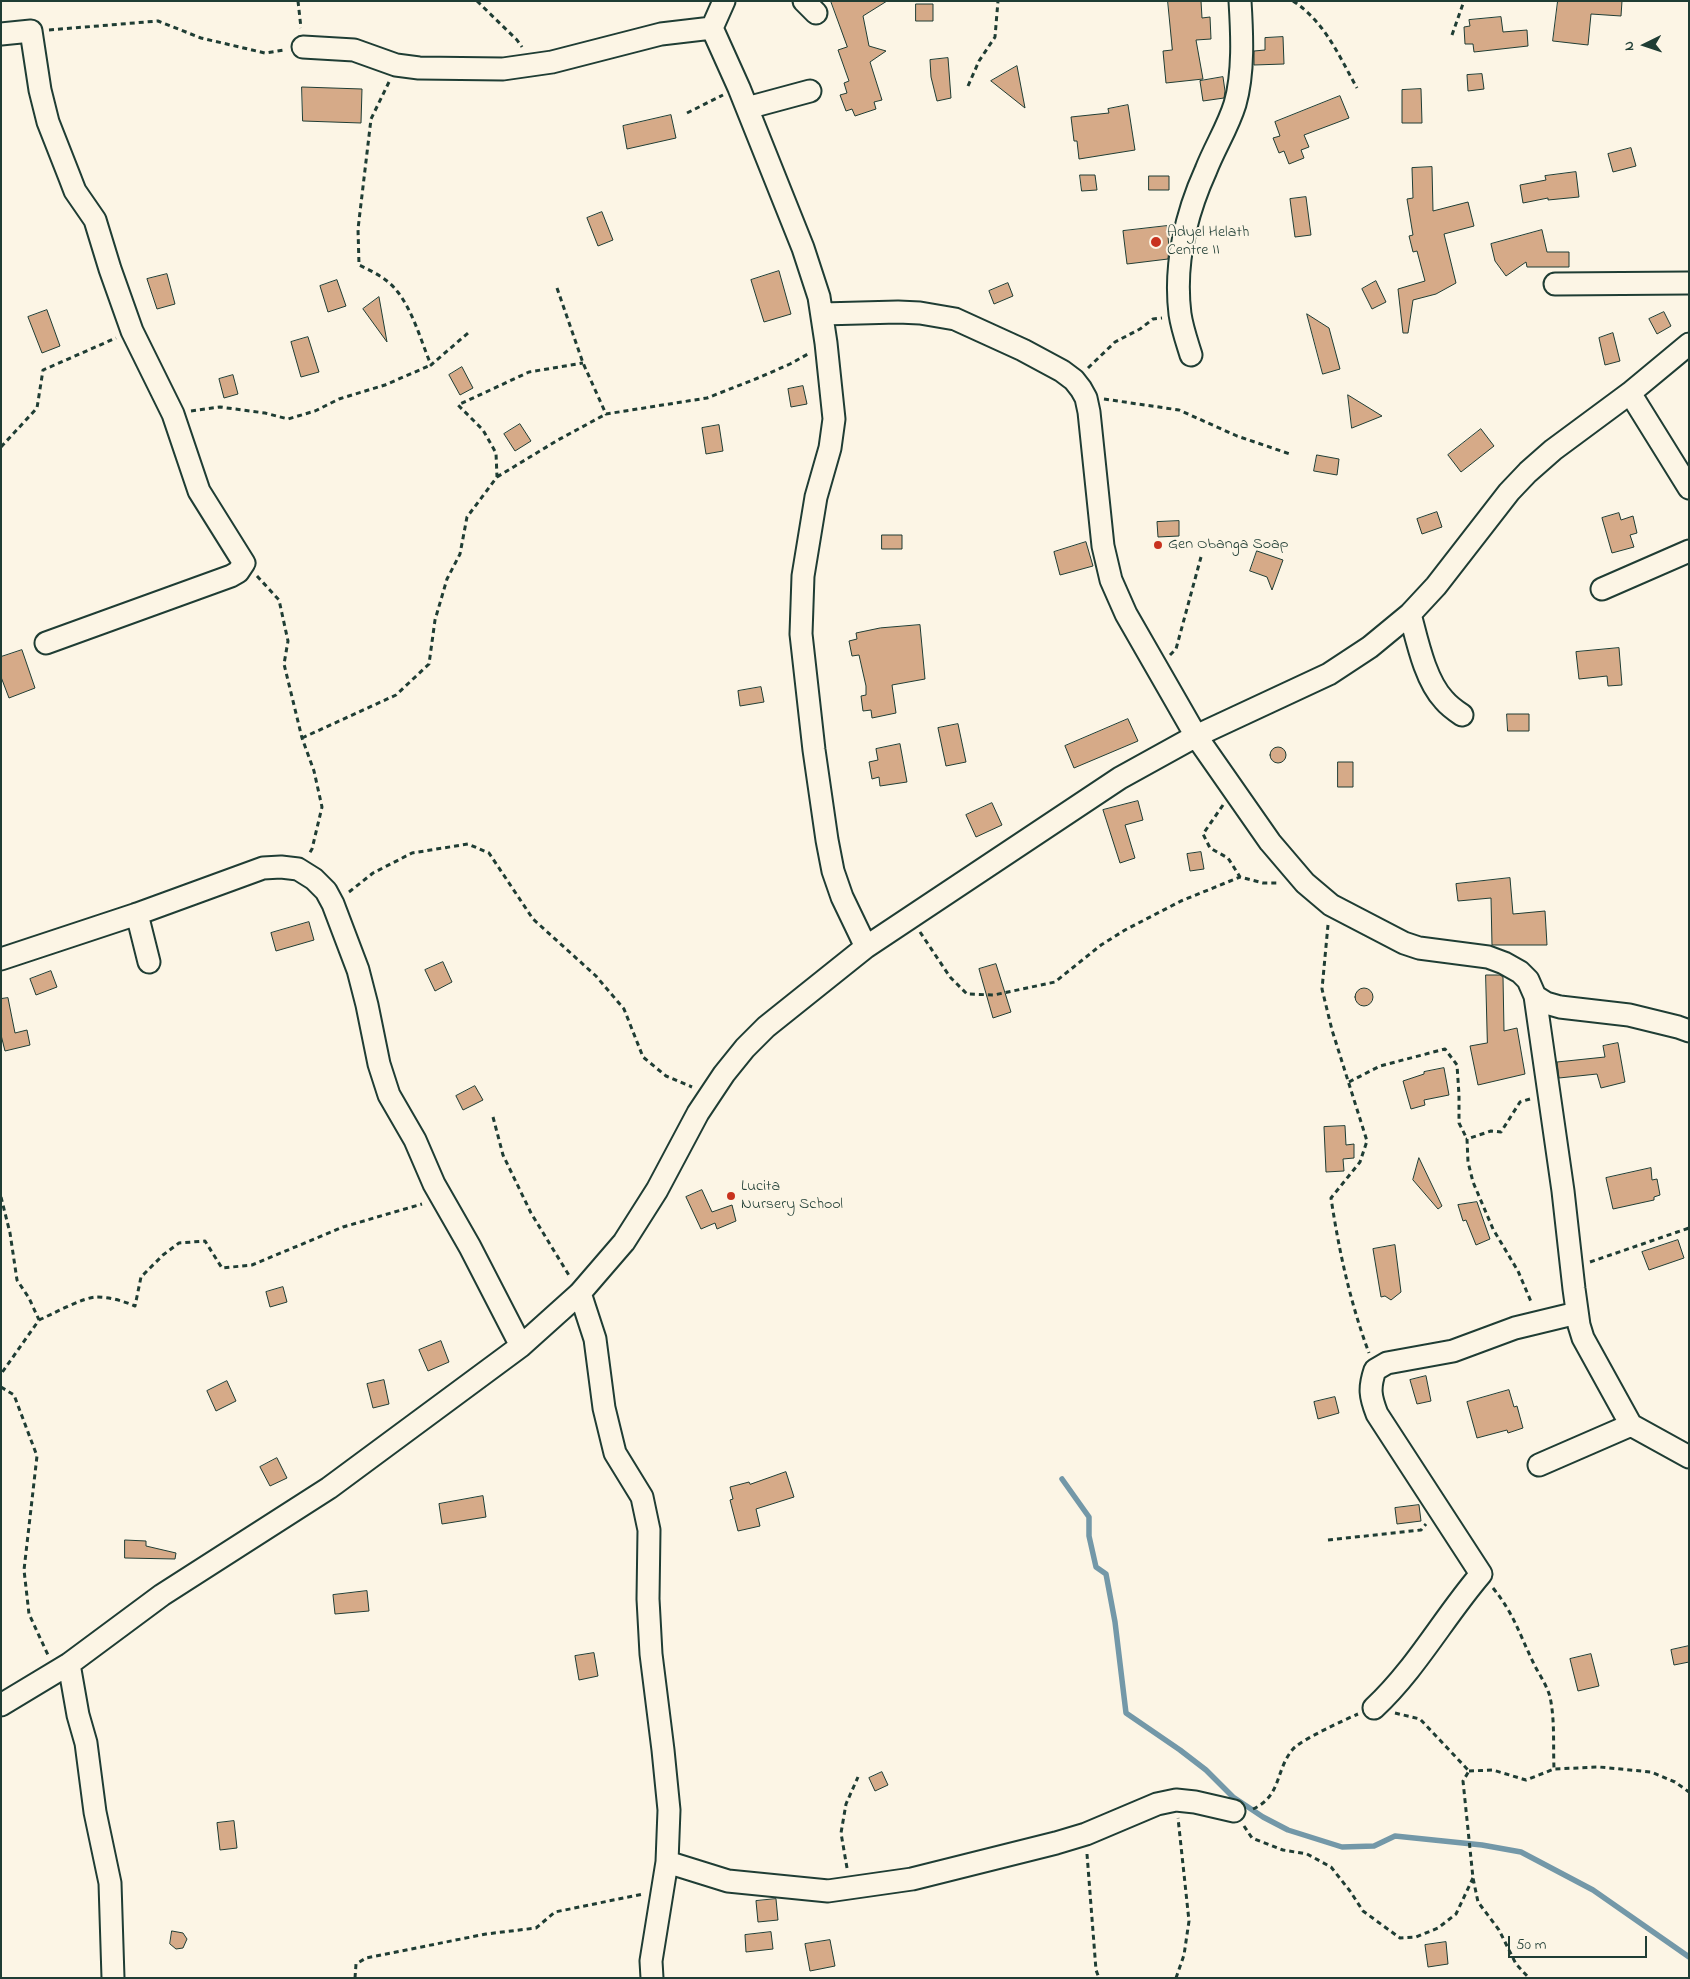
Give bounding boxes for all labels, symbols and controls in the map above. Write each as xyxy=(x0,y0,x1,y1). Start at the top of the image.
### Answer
north arrow xyxy=(1620,20,1670,70)
text: N xyxy=(1619,41,1640,52)
place label: Adyel Helath Centre II xyxy=(1167,223,1249,261)
marker: Adyel Helath Centre II xyxy=(1149,235,1163,249)
place label: Gen Obanga Soap xyxy=(1168,535,1288,555)
marker: Gen Obanga Soap xyxy=(1152,539,1164,551)
place label: Lucita Nursery School xyxy=(741,1177,843,1215)
marker: Lucita Nursery School xyxy=(725,1190,737,1202)
scale bar xyxy=(1510,1926,1649,1958)
text: 50 m xyxy=(1516,1934,1546,1956)

